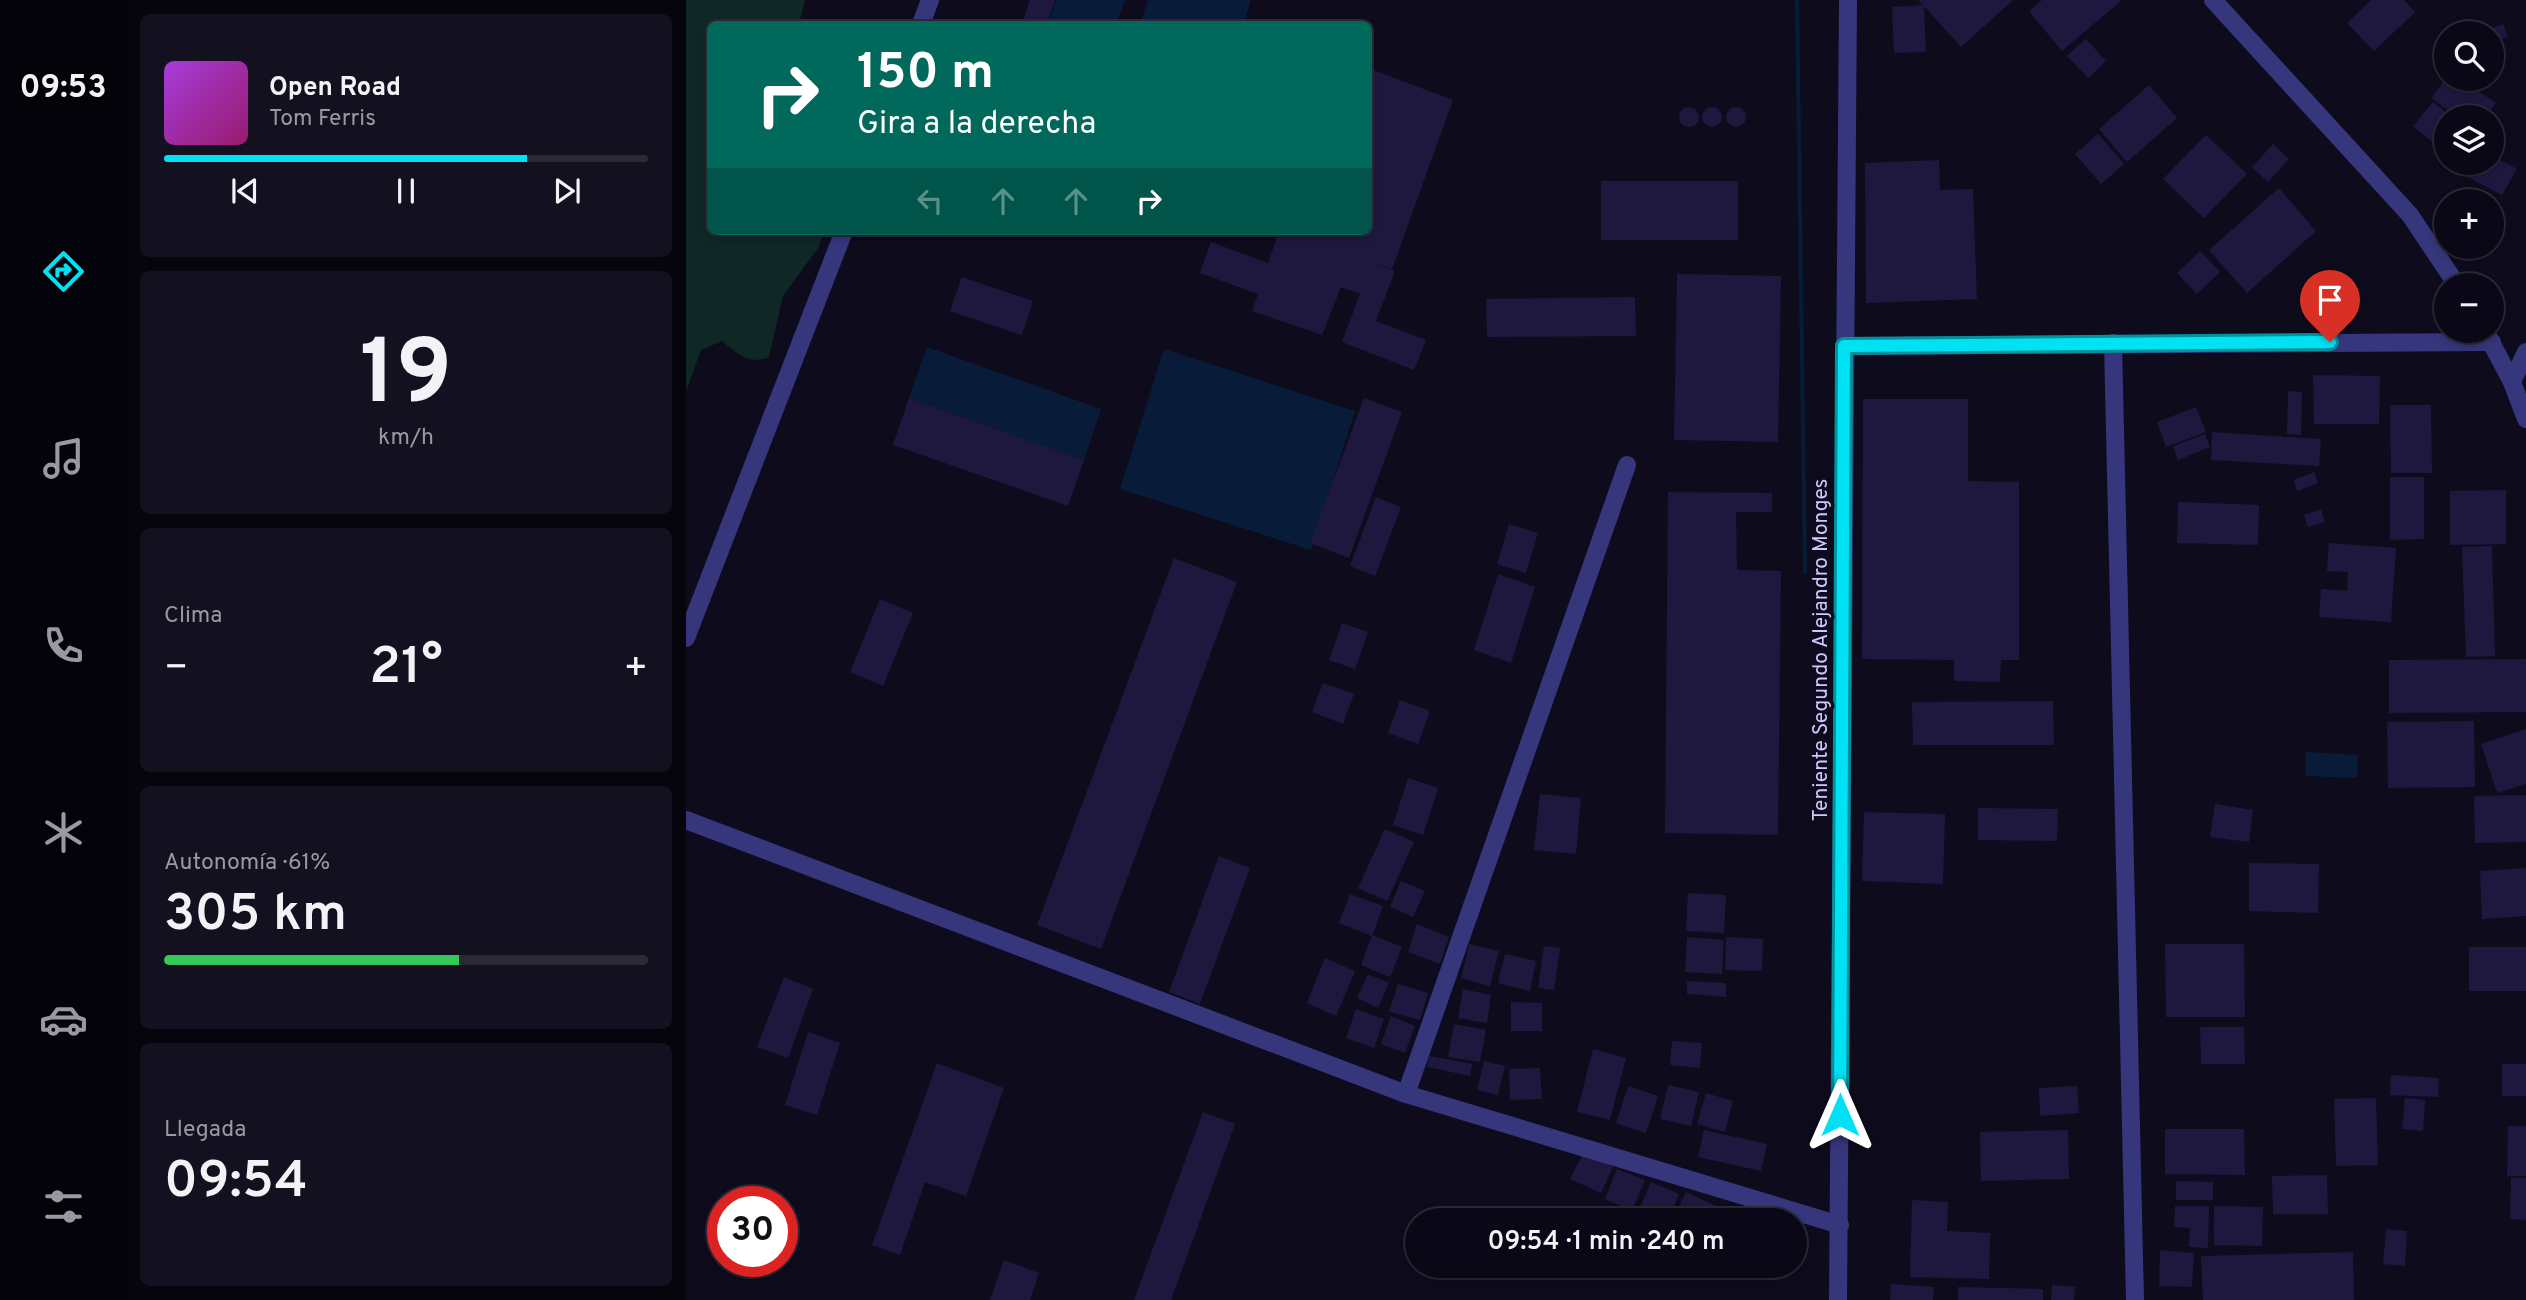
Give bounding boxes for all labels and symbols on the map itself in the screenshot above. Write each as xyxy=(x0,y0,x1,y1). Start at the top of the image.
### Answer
pin xyxy=(2300,270,2360,342)
street label: Teniente Segundo Alejandro Monges xyxy=(1808,479,1835,821)
position arrow xyxy=(1803,1078,1877,1152)
speed limit sign: 30 xyxy=(707,1186,798,1277)

